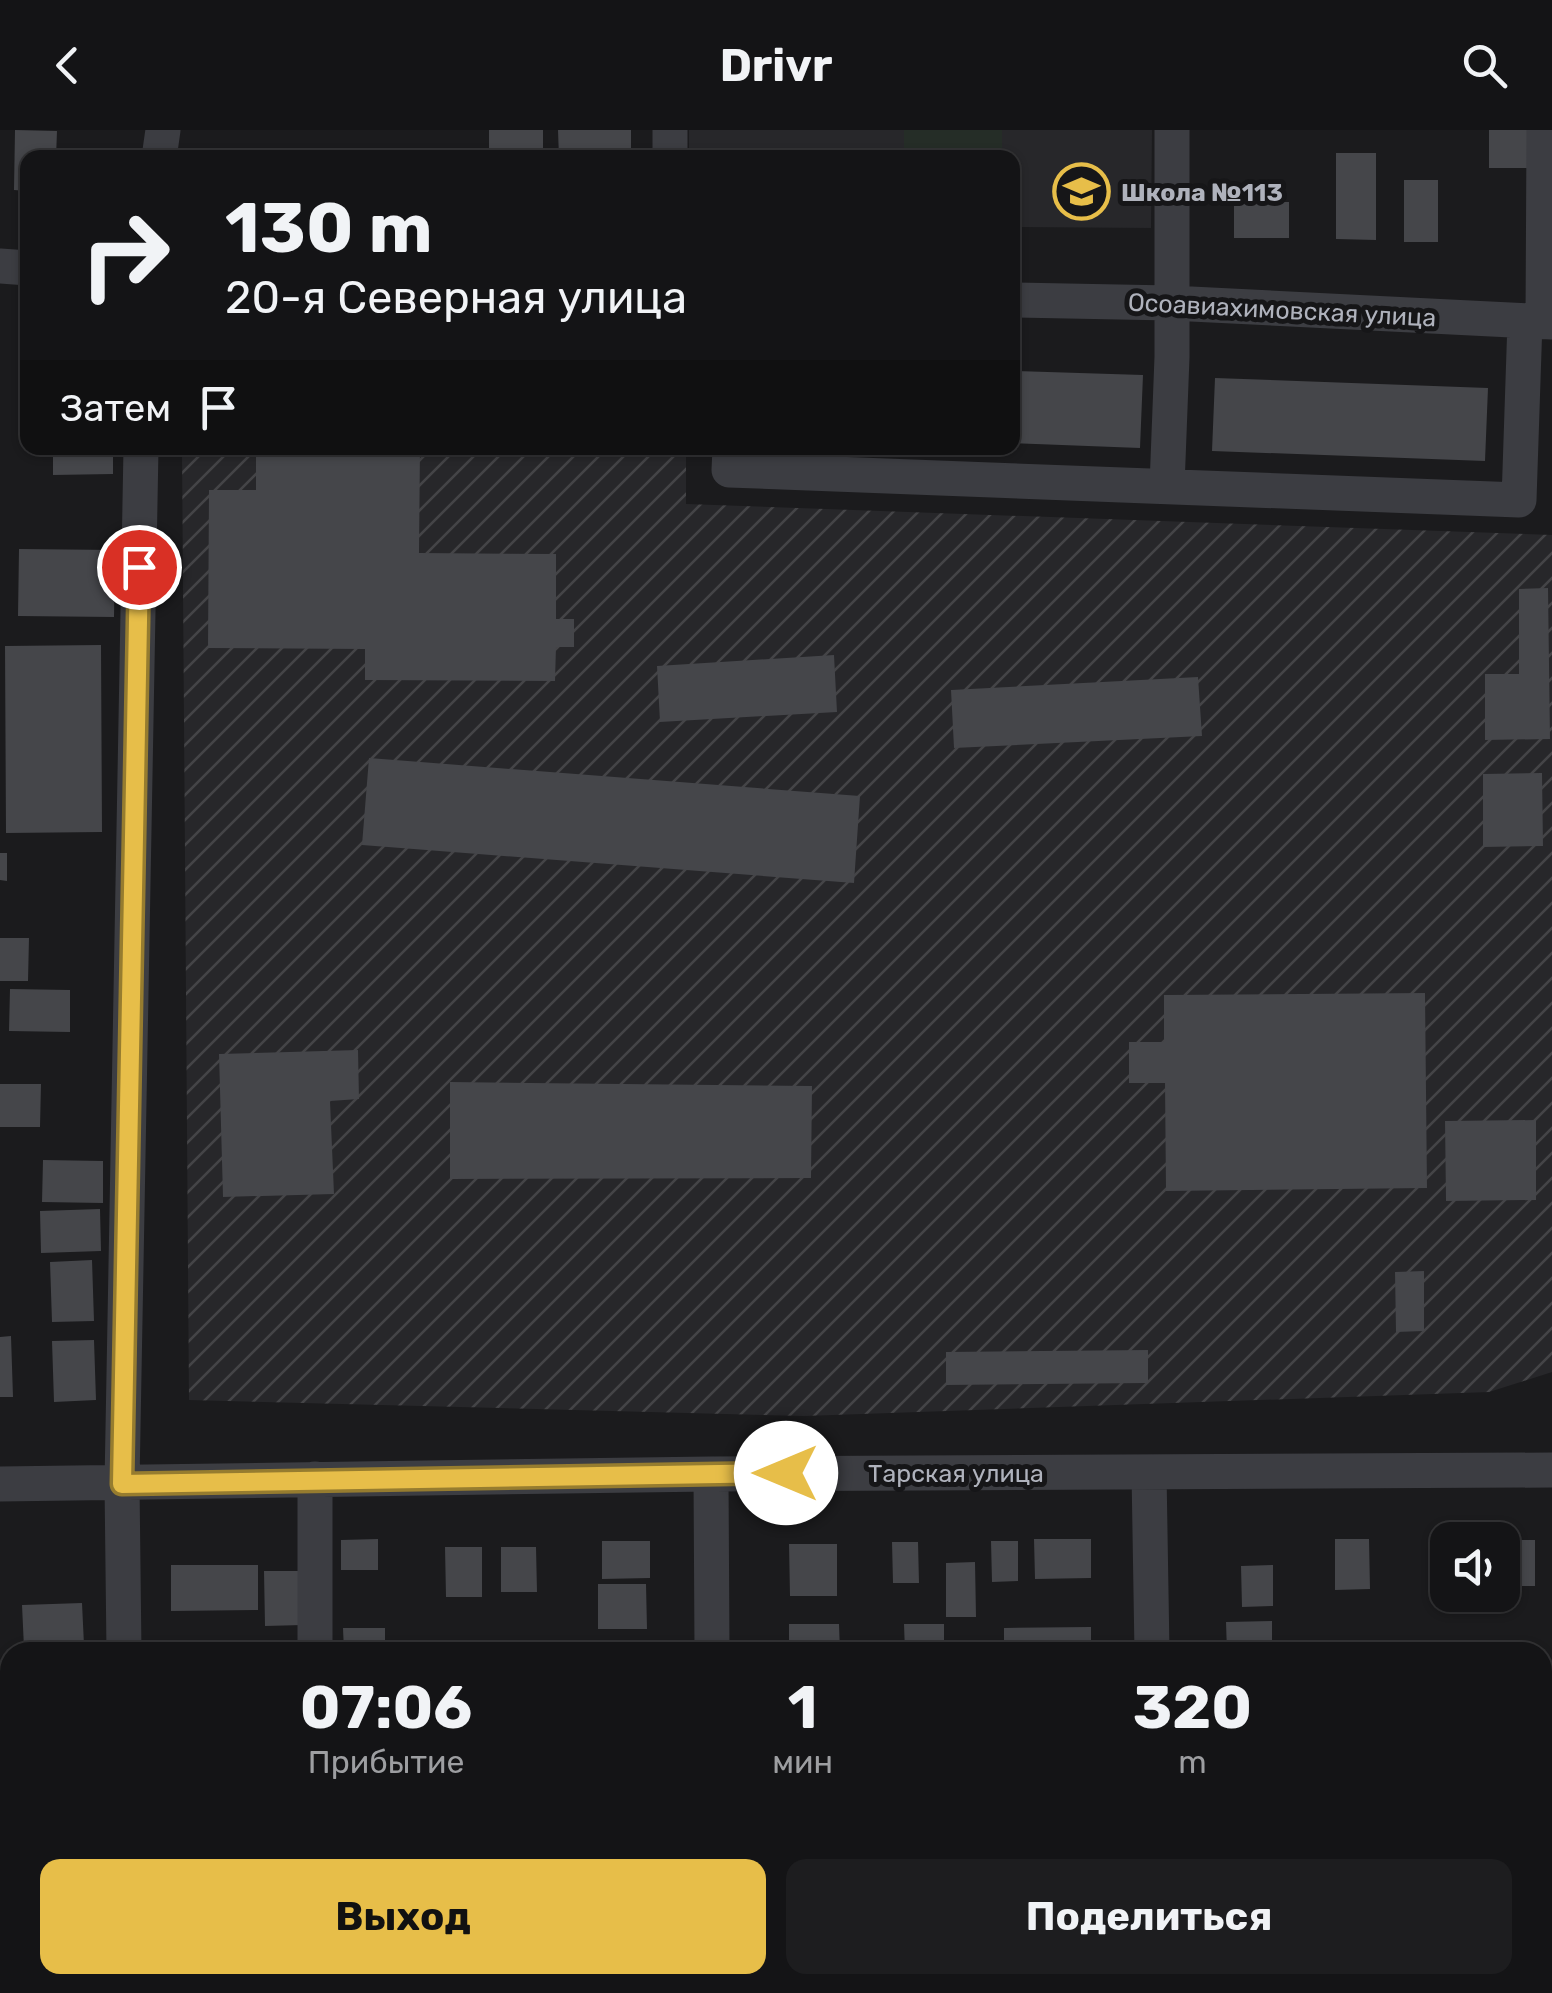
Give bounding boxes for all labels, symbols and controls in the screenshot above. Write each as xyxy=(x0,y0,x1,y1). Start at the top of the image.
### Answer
icon: back xyxy=(40,38,95,93)
icon: search xyxy=(1457,38,1512,93)
text: Drivr xyxy=(720,39,832,92)
school or university icon: Школа №113 xyxy=(1052,162,1112,222)
place label: Школа №113 xyxy=(1121,178,1283,207)
text: 130 m xyxy=(225,187,433,270)
icon: right xyxy=(60,190,190,320)
text: 20-я Северная улица xyxy=(225,271,687,324)
street label: Осоавиахимовская улица xyxy=(1127,287,1437,333)
icon: arrive xyxy=(191,380,246,435)
text: Затем xyxy=(60,385,171,431)
pin xyxy=(97,525,182,610)
icon: arrive xyxy=(112,540,167,595)
position arrow xyxy=(734,1421,838,1525)
street label: Тарская улица xyxy=(868,1459,1044,1488)
map controls xyxy=(1430,1522,1520,1612)
button: sound xyxy=(1430,1522,1520,1612)
text: 07:06 xyxy=(300,1672,472,1743)
text: 1 xyxy=(788,1672,818,1743)
text: 320 xyxy=(1133,1672,1252,1743)
text: Прибытие xyxy=(308,1743,464,1781)
text: мин xyxy=(772,1743,833,1781)
text: m xyxy=(1178,1743,1207,1781)
button: Выход xyxy=(40,1859,766,1974)
button: Поделиться xyxy=(786,1859,1512,1974)

